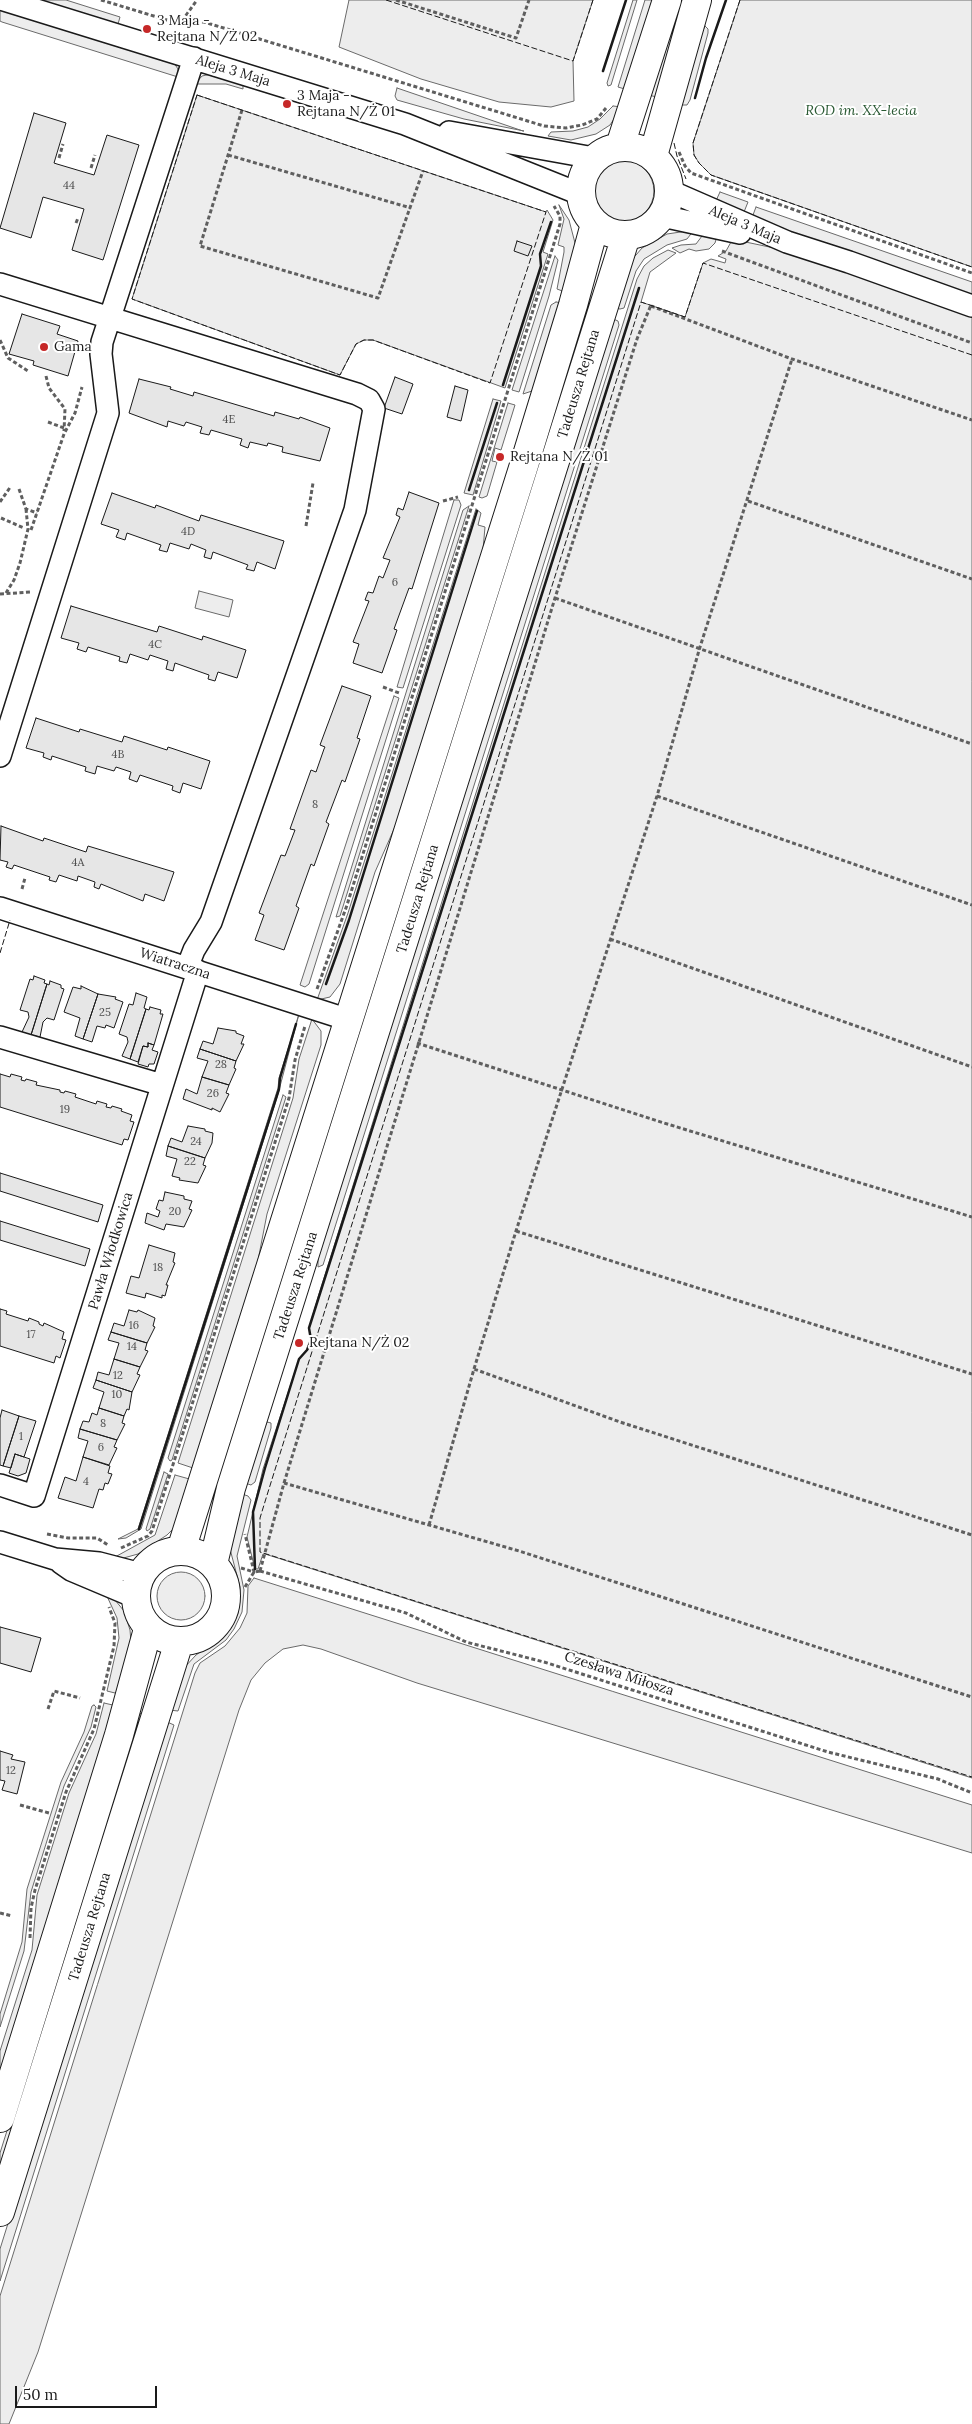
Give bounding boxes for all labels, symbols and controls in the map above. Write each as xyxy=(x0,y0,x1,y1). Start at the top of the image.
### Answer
place label: 3 Maja - Rejtana N/Ż 02 xyxy=(157,13,257,46)
marker: 3 Maja - Rejtana N/Ż 02 xyxy=(141,23,153,35)
street label: Aleja 3 Maja xyxy=(194,52,272,90)
place label: 3 Maja - Rejtana N/Ż 01 xyxy=(297,88,395,120)
marker: 3 Maja - Rejtana N/Ż 01 xyxy=(281,98,293,110)
park label: ROD im. XX-lecia xyxy=(805,103,917,119)
house number: 44 xyxy=(63,179,75,193)
street label: Aleja 3 Maja xyxy=(706,202,784,248)
street label: Tadeusza Rejtana xyxy=(554,327,604,441)
place label: Gama xyxy=(54,339,92,355)
marker: Gama xyxy=(38,341,50,353)
house number: 4E xyxy=(223,413,235,427)
place label: Rejtana N/Ż 01 xyxy=(510,449,608,465)
marker: Rejtana N/Ż 01 xyxy=(494,451,506,463)
house number: 4D xyxy=(181,525,195,539)
house number: 6 xyxy=(392,576,398,590)
house number: 4C xyxy=(148,638,162,652)
house number: 4B xyxy=(112,748,124,762)
house number: 8 xyxy=(312,798,318,812)
street label: Tadeusza Rejtana xyxy=(393,842,443,956)
house number: 4A xyxy=(72,856,84,870)
street label: Wiatraczna xyxy=(137,945,213,983)
house number: 25 xyxy=(99,1006,111,1020)
house number: 28 xyxy=(215,1058,227,1072)
house number: 26 xyxy=(207,1087,219,1101)
house number: 19 xyxy=(60,1103,70,1117)
house number: 24 xyxy=(190,1135,202,1149)
house number: 22 xyxy=(184,1155,196,1169)
street label: Pawła Włodkowica xyxy=(85,1190,137,1312)
house number: 20 xyxy=(169,1205,181,1219)
street label: Tadeusza Rejtana xyxy=(271,1230,321,1342)
house number: 18 xyxy=(153,1261,163,1275)
house number: 16 xyxy=(129,1319,139,1333)
house number: 17 xyxy=(26,1328,36,1342)
place label: Rejtana N/Ż 02 xyxy=(309,1335,409,1351)
marker: Rejtana N/Ż 02 xyxy=(293,1337,305,1349)
house number: 14 xyxy=(127,1340,137,1354)
house number: 12 xyxy=(113,1369,123,1383)
house number: 10 xyxy=(112,1388,122,1402)
house number: 8 xyxy=(100,1417,106,1431)
house number: 1 xyxy=(19,1430,23,1444)
house number: 6 xyxy=(98,1441,104,1455)
house number: 4 xyxy=(83,1475,89,1489)
street label: Czesława Miłosza xyxy=(562,1648,676,1700)
house number: 12 xyxy=(6,1764,16,1778)
street label: Tadeusza Rejtana xyxy=(65,1870,115,1984)
scale bar xyxy=(18,2376,160,2408)
text: 50 m xyxy=(23,2385,58,2404)

